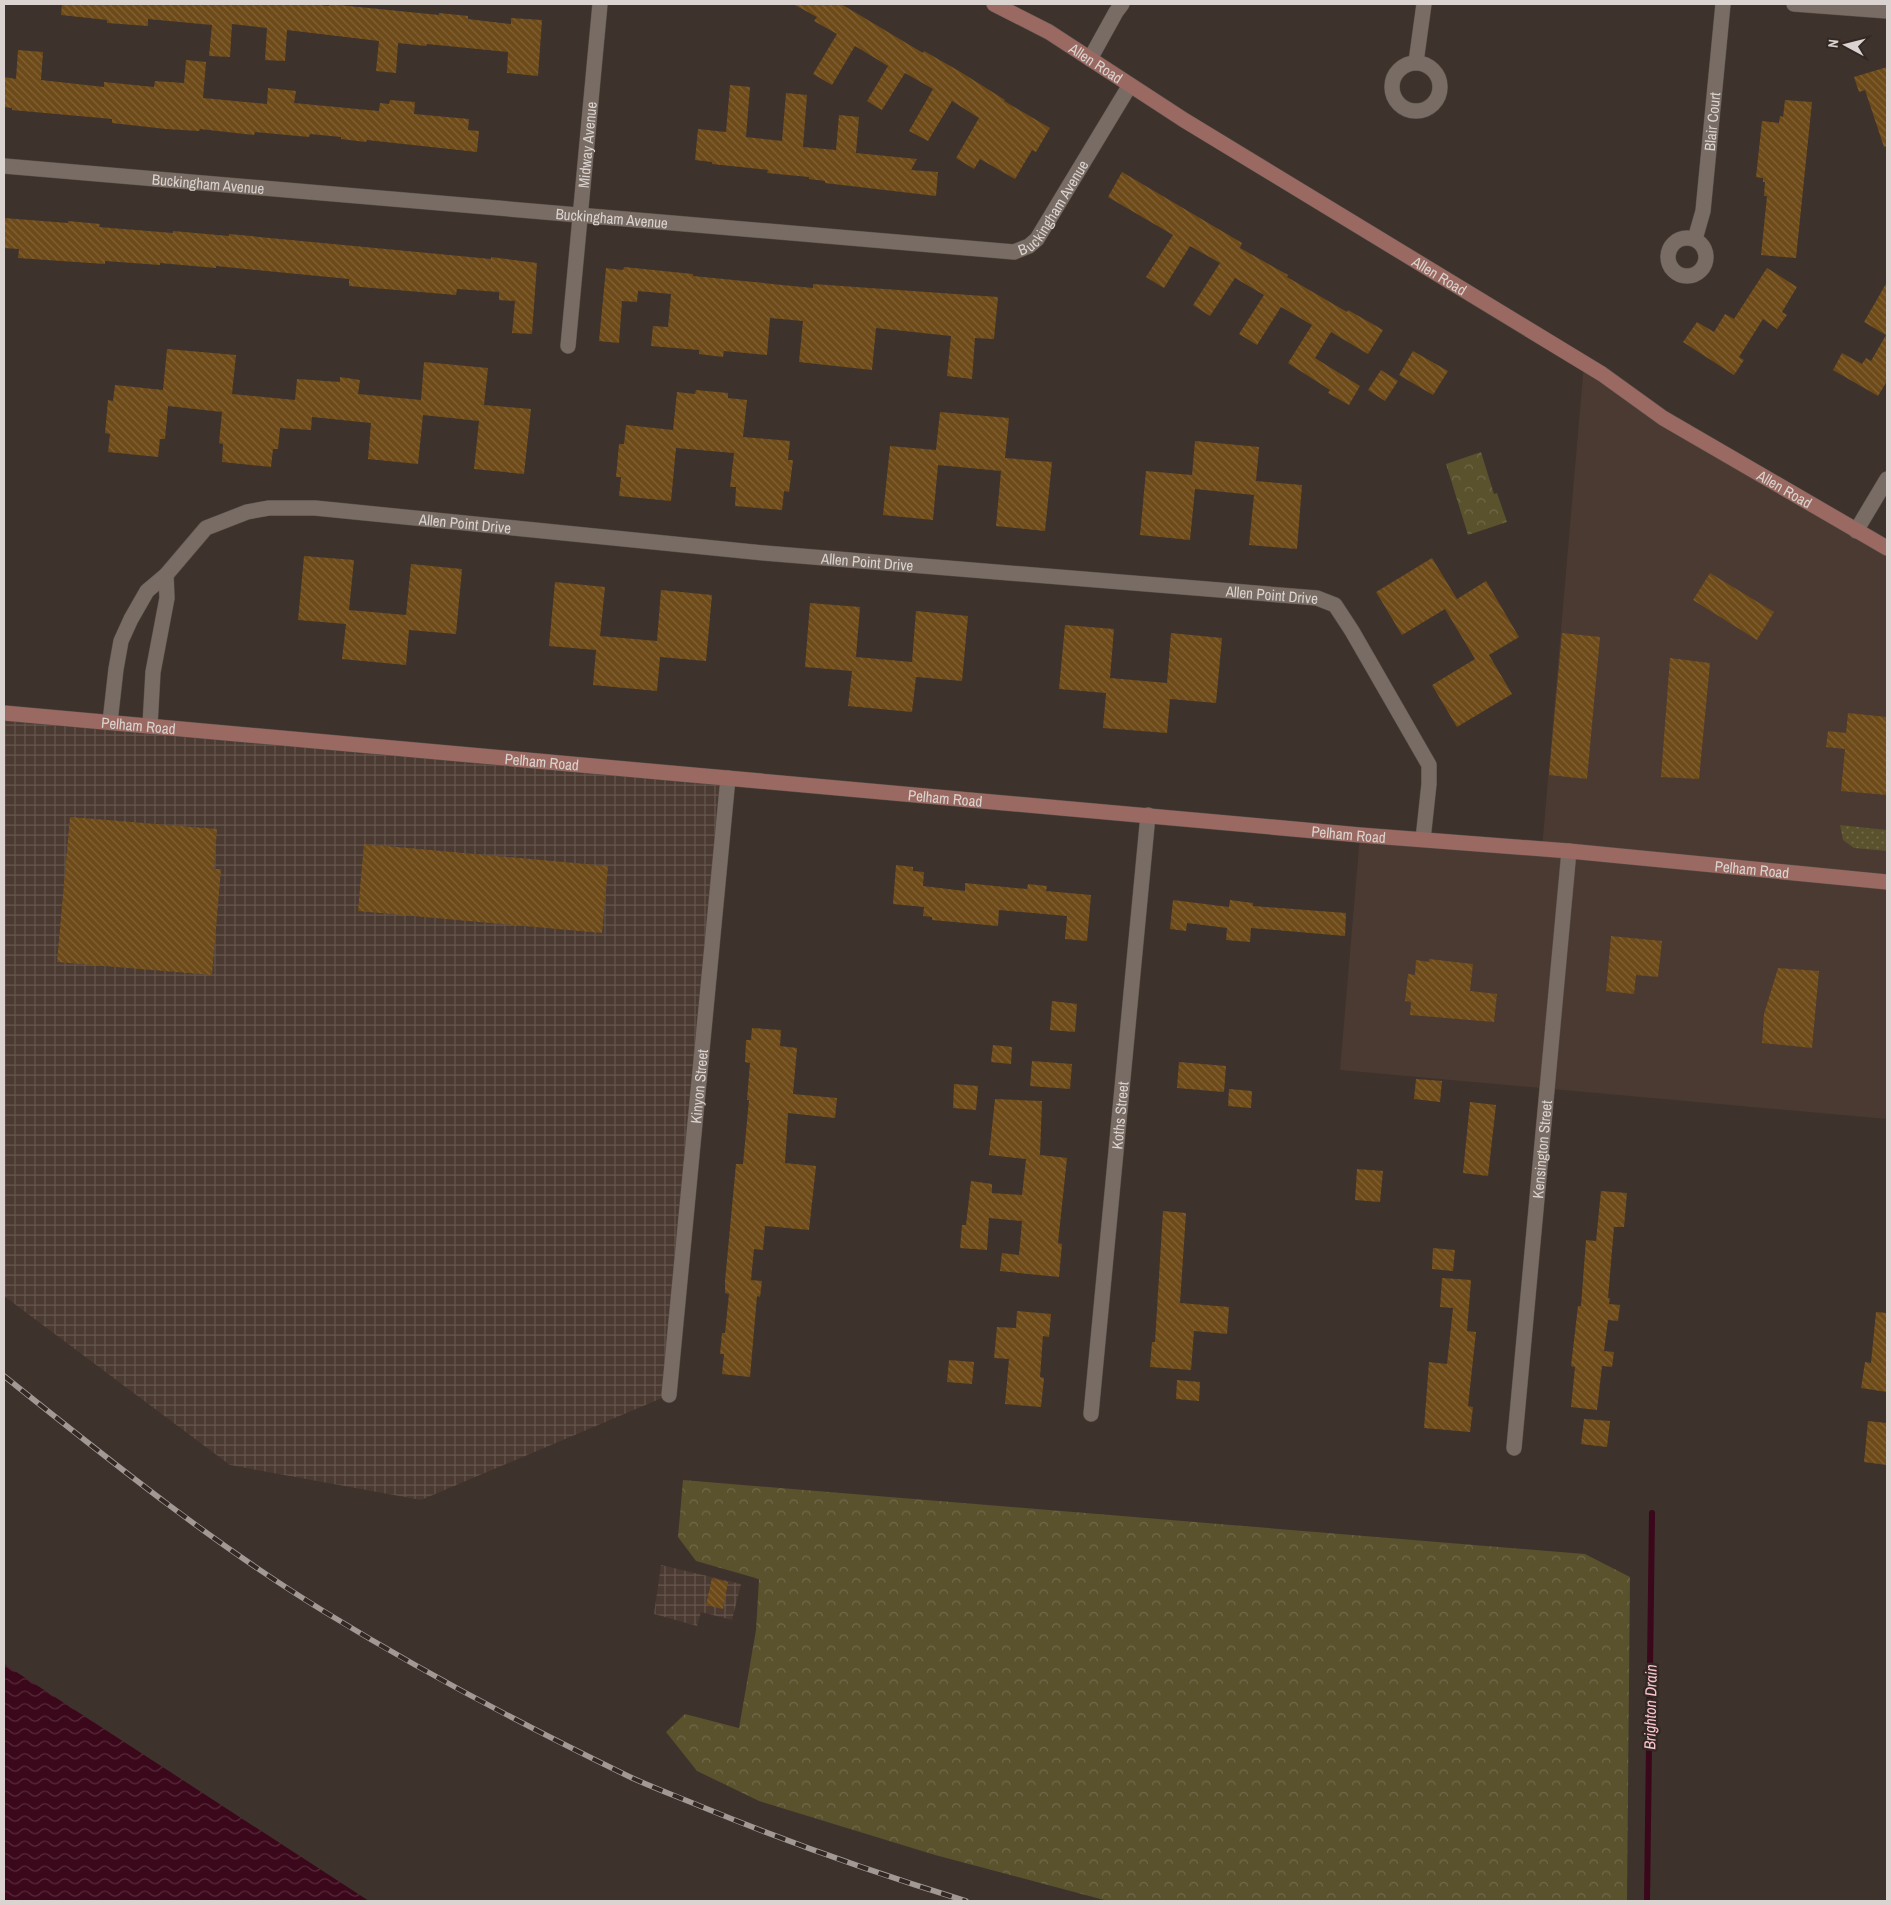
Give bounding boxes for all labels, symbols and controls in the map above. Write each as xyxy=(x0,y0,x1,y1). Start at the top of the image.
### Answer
north arrow xyxy=(1821,20,1871,70)
street label: Allen Road xyxy=(1064,37,1127,88)
text: N xyxy=(1824,38,1843,49)
street label: Blair Court xyxy=(1698,91,1725,152)
street label: Midway Avenue xyxy=(572,101,601,189)
street label: Buckingham Avenue xyxy=(1015,156,1093,260)
street label: Buckingham Avenue xyxy=(151,168,265,199)
street label: Buckingham Avenue xyxy=(555,203,669,233)
street label: Allen Road xyxy=(1408,250,1471,300)
street label: Allen Road xyxy=(1753,464,1816,513)
street label: Allen Point Drive xyxy=(417,508,512,538)
street label: Allen Point Drive xyxy=(819,547,914,576)
street label: Allen Point Drive xyxy=(1224,580,1319,609)
street label: Pelham Road xyxy=(100,711,177,739)
street label: Pelham Road xyxy=(504,748,580,775)
street label: Pelham Road xyxy=(907,784,983,811)
street label: Pelham Road xyxy=(1310,820,1387,847)
street label: Pelham Road xyxy=(1714,855,1790,883)
street label: Kinyon Street xyxy=(685,1048,713,1125)
street label: Koths Street xyxy=(1106,1080,1133,1150)
street label: Kensington Street xyxy=(1527,1099,1557,1199)
water label: Brighton Drain xyxy=(1638,1664,1662,1750)

